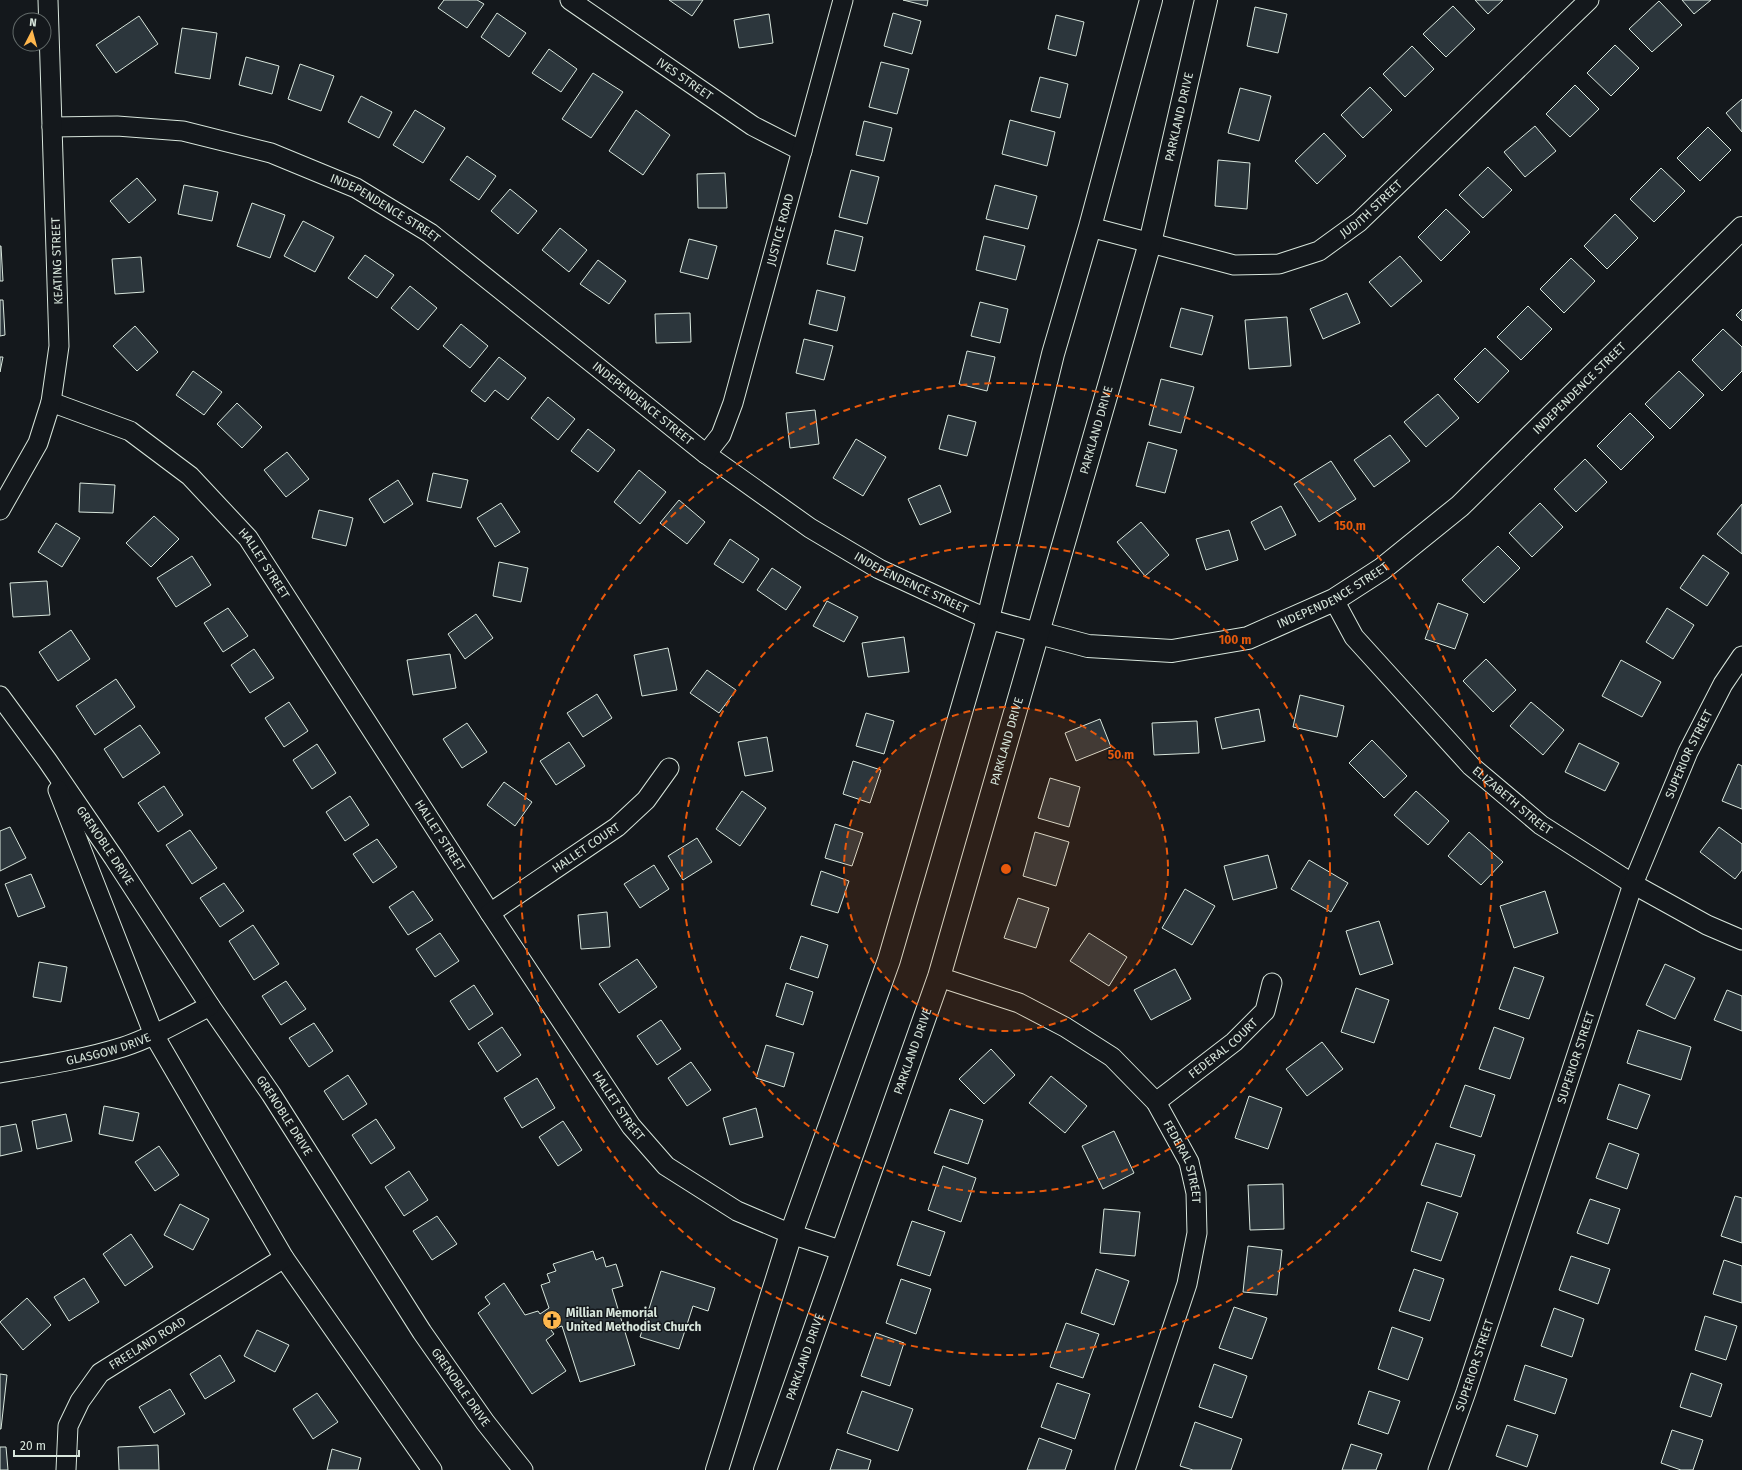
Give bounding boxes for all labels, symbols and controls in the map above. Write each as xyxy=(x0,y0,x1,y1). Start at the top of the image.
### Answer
north arrow xyxy=(12,12,52,52)
text: N xyxy=(29,16,37,29)
street label: IVES STREET xyxy=(654,55,716,103)
street label: PARKLAND DRIVE xyxy=(1162,71,1196,163)
street label: INDEPENDENCE STREET xyxy=(328,171,444,246)
street label: JUDITH STREET xyxy=(1337,177,1406,241)
street label: JUSTICE ROAD xyxy=(764,192,797,267)
street label: KEATING STREET xyxy=(48,216,66,305)
street label: INDEPENDENCE STREET xyxy=(1530,339,1629,437)
street label: INDEPENDENCE STREET xyxy=(590,359,697,448)
street label: PARKLAND DRIVE xyxy=(1077,384,1116,476)
text: 150 m xyxy=(1334,519,1366,533)
street label: HALLET STREET xyxy=(235,525,293,602)
street label: INDEPENDENCE STREET xyxy=(852,549,971,617)
street label: INDEPENDENCE STREET xyxy=(1275,559,1392,631)
text: 100 m xyxy=(1219,633,1251,647)
street label: PARKLAND DRIVE xyxy=(987,696,1026,787)
street label: SUPERIOR STREET xyxy=(1662,707,1716,801)
text: 50 m xyxy=(1108,748,1134,762)
street label: ELIZABETH STREET xyxy=(1470,763,1555,838)
street label: HALLET STREET xyxy=(412,797,468,874)
street label: GRENOBLE DRIVE xyxy=(74,803,137,888)
street label: HALLET COURT xyxy=(549,820,623,876)
centre of rings xyxy=(999,862,1013,876)
street label: PARKLAND DRIVE xyxy=(891,1006,935,1097)
street label: SUPERIOR STREET xyxy=(1554,1009,1598,1105)
street label: FEDERAL COURT xyxy=(1186,1015,1261,1081)
street label: GLASGOW DRIVE xyxy=(65,1030,153,1068)
street label: HALLET STREET xyxy=(589,1068,648,1144)
street label: GRENOBLE DRIVE xyxy=(253,1073,315,1158)
street label: FEDERAL STREET xyxy=(1160,1118,1203,1204)
place label: Millian Memorial United Methodist Church xyxy=(566,1306,701,1334)
church icon: Millian Memorial United Methodist Church xyxy=(541,1309,563,1331)
street label: PARKLAND DRIVE xyxy=(783,1312,827,1402)
street label: FREELAND ROAD xyxy=(106,1314,189,1373)
street label: SUPERIOR STREET xyxy=(1453,1317,1497,1413)
street label: GRENOBLE DRIVE xyxy=(429,1345,493,1429)
scale bar xyxy=(14,1432,79,1458)
text: 20 m xyxy=(20,1439,46,1453)

